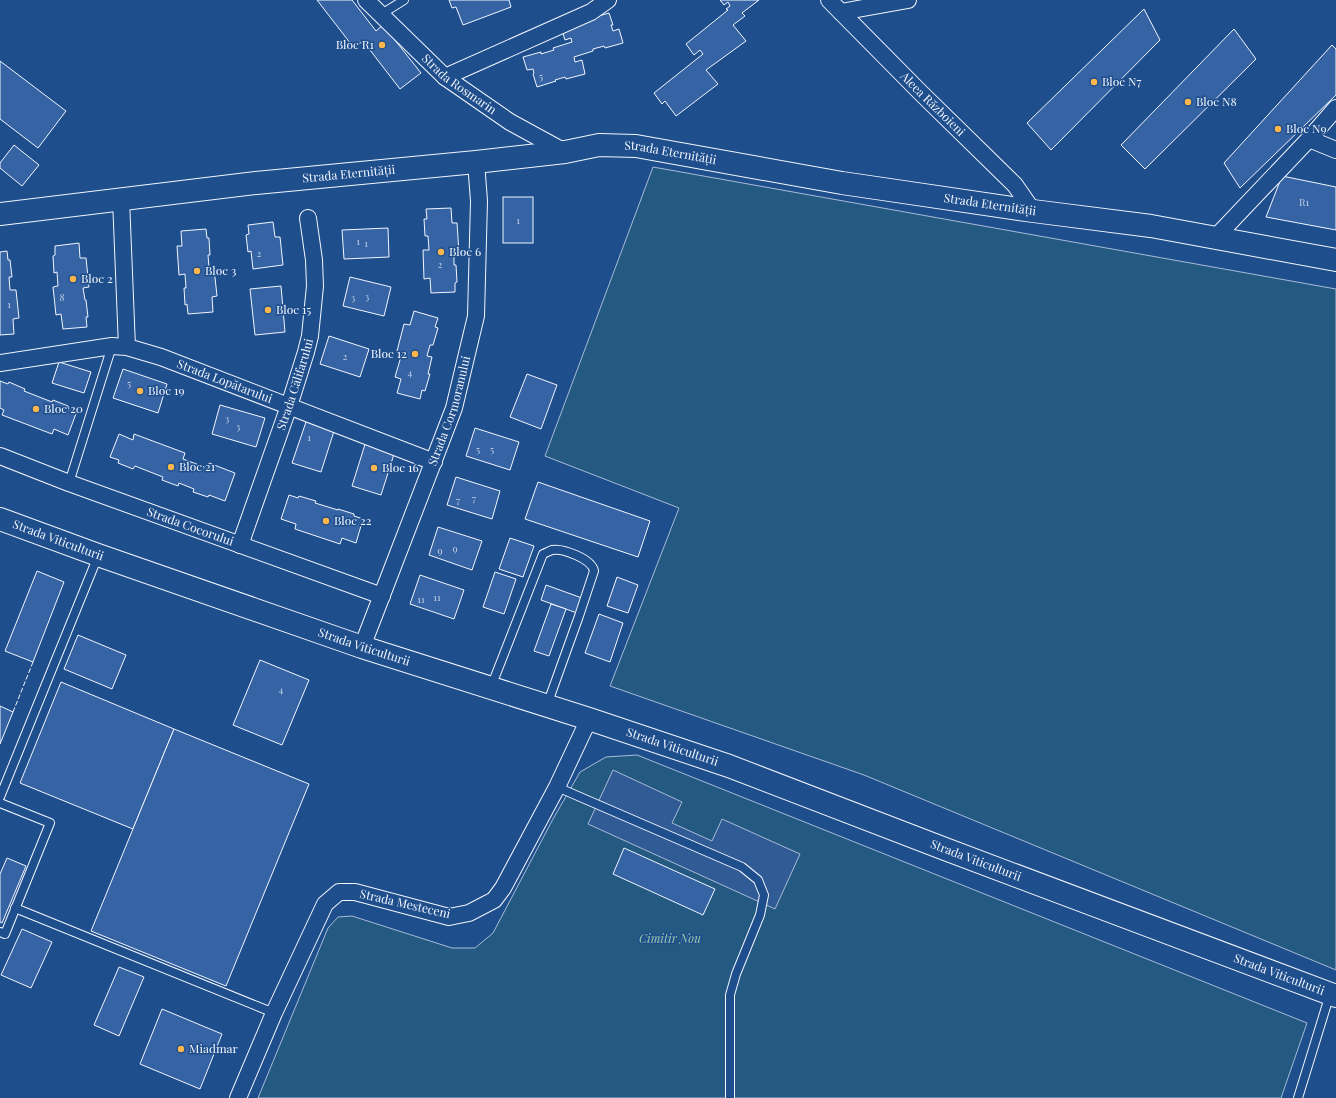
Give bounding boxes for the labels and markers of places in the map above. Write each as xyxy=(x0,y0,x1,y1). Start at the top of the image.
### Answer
place label: Bloc R1 xyxy=(336,36,375,52)
marker: Bloc R1 xyxy=(377,40,387,50)
place label: Bloc N7 xyxy=(1102,73,1142,89)
marker: Bloc N7 xyxy=(1089,77,1099,87)
place label: Bloc N8 xyxy=(1196,93,1237,109)
marker: Bloc N8 xyxy=(1183,97,1193,107)
place label: Bloc N9 xyxy=(1286,120,1327,136)
marker: Bloc N9 xyxy=(1273,124,1283,134)
place label: Bloc 6 xyxy=(449,243,481,259)
marker: Bloc 6 xyxy=(436,247,446,257)
place label: Bloc 3 xyxy=(205,262,237,278)
marker: Bloc 3 xyxy=(192,266,202,276)
place label: Bloc 2 xyxy=(81,270,113,286)
marker: Bloc 2 xyxy=(68,274,78,284)
place label: Bloc 15 xyxy=(276,301,311,317)
marker: Bloc 15 xyxy=(263,305,273,315)
place label: Bloc 12 xyxy=(371,345,407,361)
marker: Bloc 12 xyxy=(410,349,420,359)
place label: Bloc 19 xyxy=(148,382,185,398)
marker: Bloc 19 xyxy=(135,386,145,396)
place label: Bloc 20 xyxy=(44,400,83,416)
marker: Bloc 20 xyxy=(31,404,41,414)
place label: Bloc 21 xyxy=(179,458,216,474)
place label: Bloc 16 xyxy=(382,459,419,475)
marker: Bloc 21 xyxy=(166,462,176,472)
marker: Bloc 16 xyxy=(369,463,379,473)
place label: Bloc 22 xyxy=(334,512,372,528)
marker: Bloc 22 xyxy=(321,516,331,526)
place label: Miadmar xyxy=(189,1040,239,1056)
marker: Miadmar xyxy=(176,1044,186,1054)

